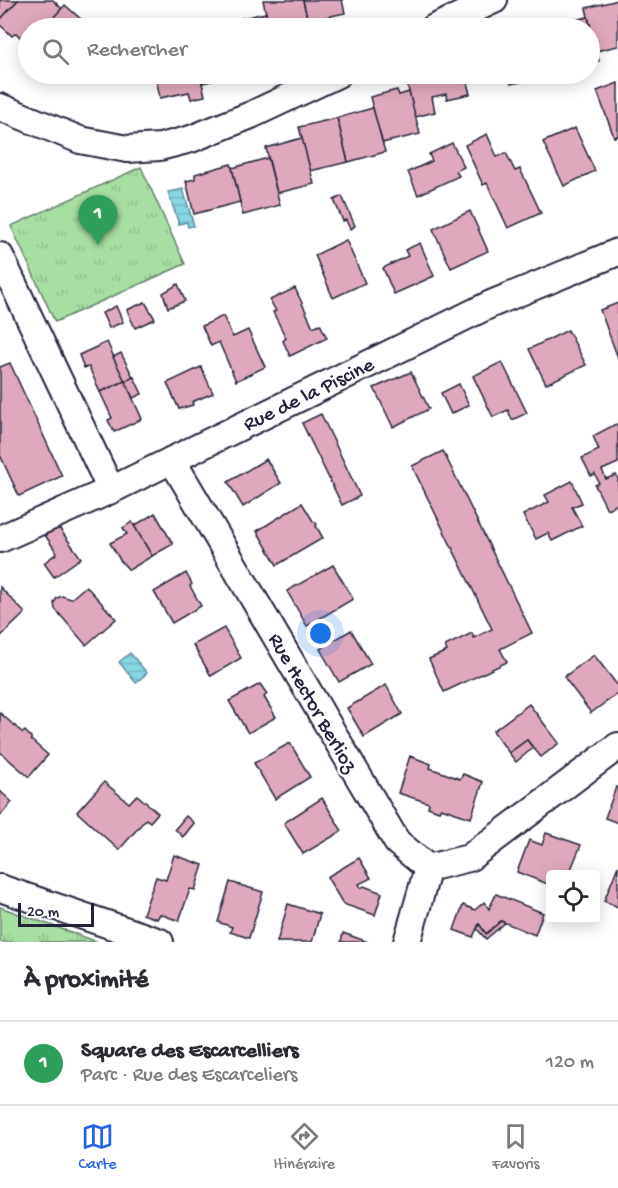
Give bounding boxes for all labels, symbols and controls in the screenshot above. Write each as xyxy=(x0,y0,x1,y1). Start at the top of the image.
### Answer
search box xyxy=(18,18,600,84)
icon: search xyxy=(39,35,72,68)
text: Rechercher xyxy=(87,38,187,64)
pin: 1 xyxy=(78,196,118,245)
street label: Rue de la Piscine xyxy=(240,353,380,439)
your location xyxy=(306,619,335,648)
street label: Rue Hector Berlioz xyxy=(261,630,361,779)
map controls xyxy=(546,870,600,924)
button: locate xyxy=(546,870,600,924)
scale bar xyxy=(18,900,94,928)
text: 20 m xyxy=(27,904,59,923)
text: À proximité xyxy=(24,966,148,997)
text: Square des Escarcelliers xyxy=(81,1039,299,1065)
text: 1 xyxy=(39,1052,48,1075)
text: 120 m xyxy=(546,1052,594,1075)
text: Parc · Rue des Escarceliers xyxy=(81,1065,297,1088)
tab: Carte xyxy=(78,1120,116,1175)
tab: Itinéraire xyxy=(273,1120,335,1175)
tab: Favoris xyxy=(492,1120,540,1175)

